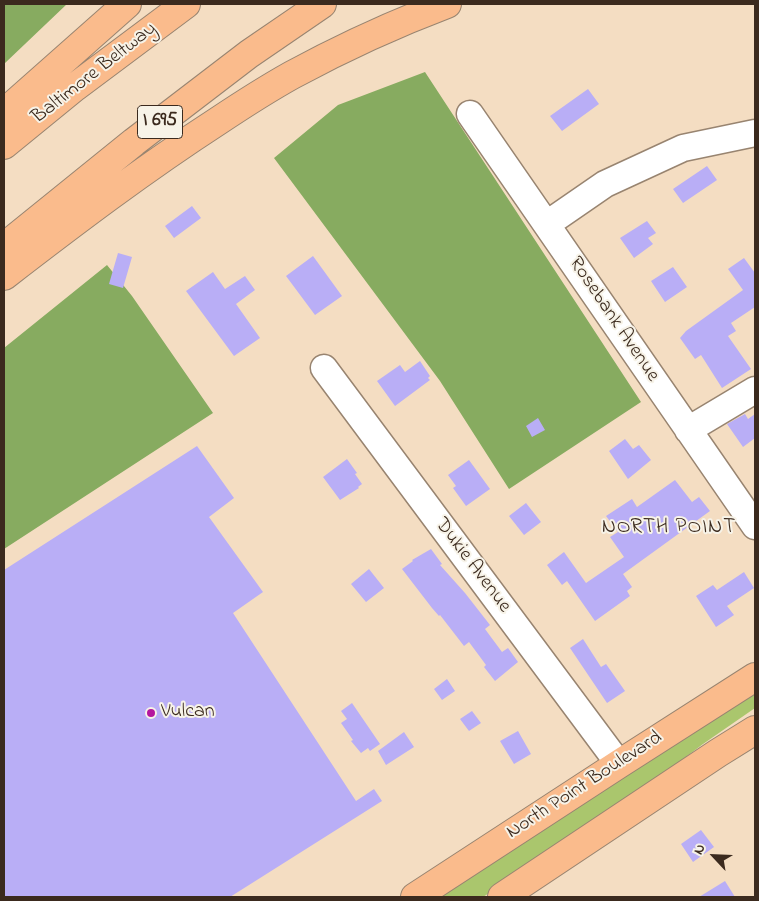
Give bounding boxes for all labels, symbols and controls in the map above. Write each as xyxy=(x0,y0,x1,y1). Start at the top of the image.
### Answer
street label: Baltimore Beltway xyxy=(28,18,162,130)
road number: I 695 xyxy=(138,105,182,138)
street label: Rosebank Avenue xyxy=(562,253,664,387)
street label: Dukie Avenue xyxy=(429,514,515,618)
district label: NORTH POINT xyxy=(600,516,738,542)
place label: Vulcan xyxy=(161,701,215,725)
marker: Vulcan xyxy=(145,707,157,719)
street label: North Point Boulevard xyxy=(503,727,667,845)
north arrow xyxy=(689,831,739,881)
text: N xyxy=(688,841,711,858)

